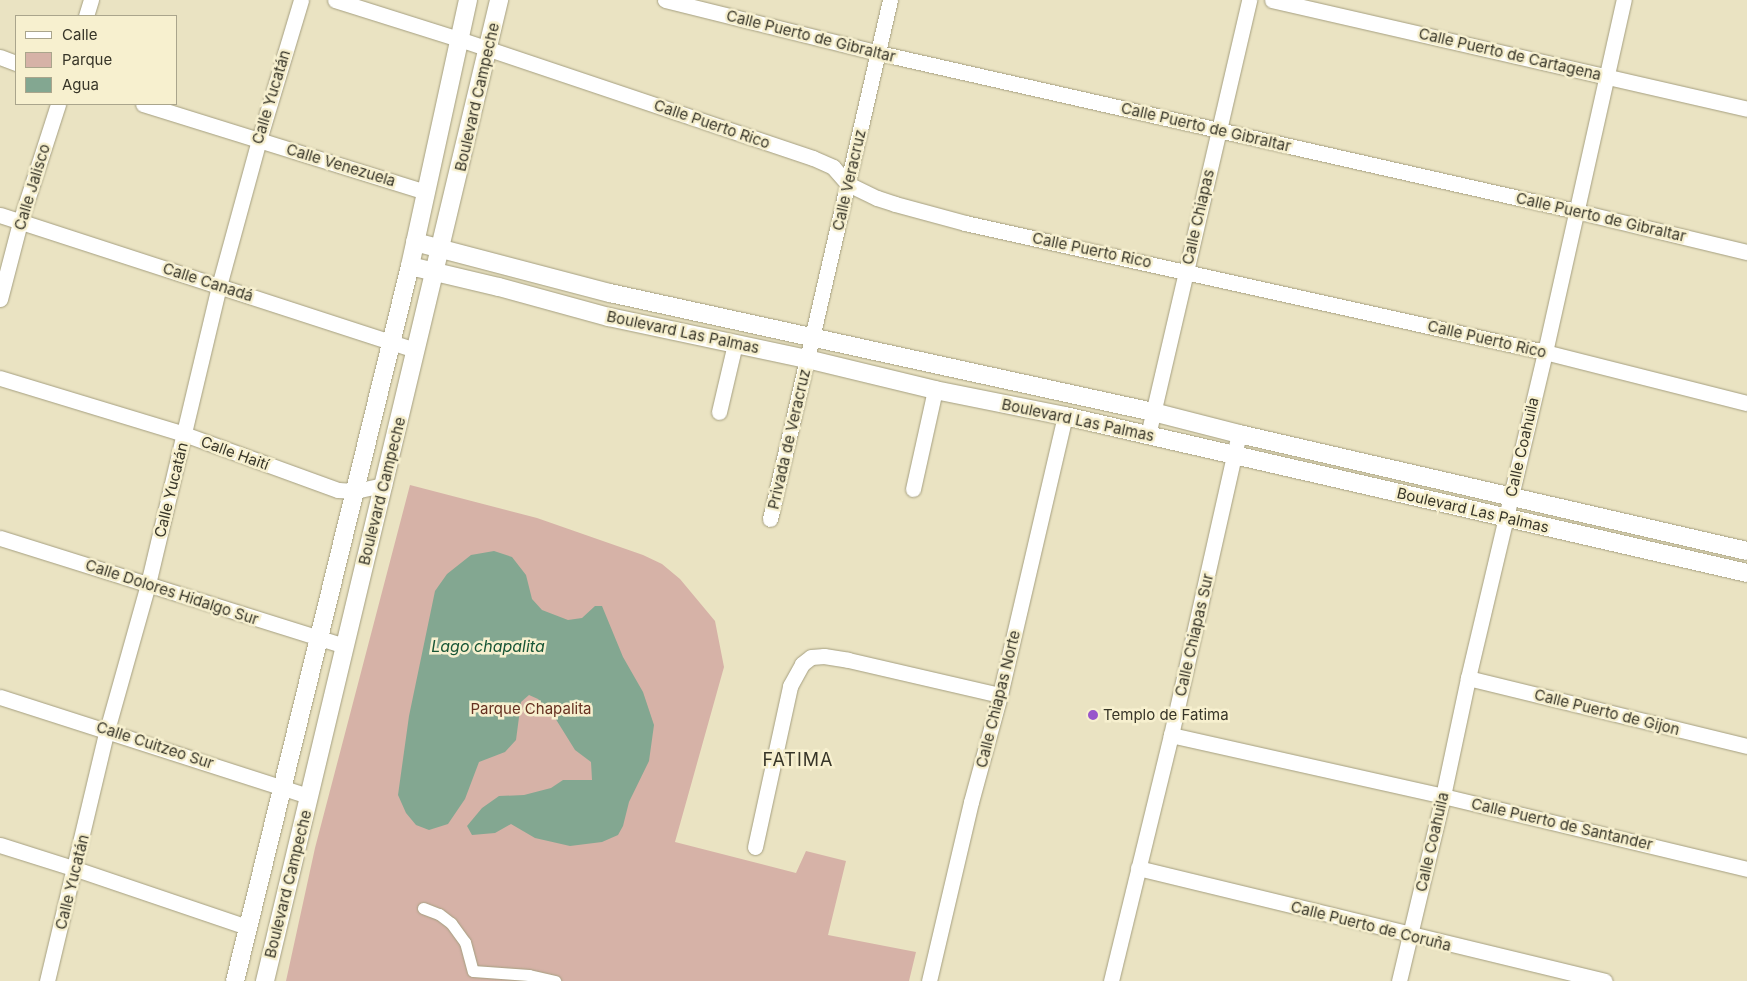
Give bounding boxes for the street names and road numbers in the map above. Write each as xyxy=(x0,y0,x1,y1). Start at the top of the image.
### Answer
street label: Calle Puerto de Gibraltar xyxy=(725,6,897,66)
street label: Boulevard Campeche xyxy=(451,21,503,173)
street label: Calle Puerto de Cartagena xyxy=(1417,24,1603,84)
street label: Calle Yucatán xyxy=(248,48,294,146)
street label: Calle Puerto Rico xyxy=(652,96,772,152)
street label: Calle Puerto de Gibraltar xyxy=(1119,99,1293,155)
street label: Calle Veracruz xyxy=(829,128,869,232)
street label: Calle Venezuela xyxy=(284,140,398,190)
street label: Calle Jalisco xyxy=(10,142,54,232)
street label: Calle Chiapas xyxy=(1178,168,1218,266)
street label: Calle Puerto de Gibraltar xyxy=(1514,189,1688,245)
street label: Calle Puerto Rico xyxy=(1031,229,1153,271)
street label: Calle Canadá xyxy=(161,259,255,305)
street label: Boulevard Las Palmas xyxy=(605,307,761,357)
street label: Calle Puerto Rico xyxy=(1426,317,1548,361)
street label: Privada de Veracruz xyxy=(764,367,814,511)
street label: Boulevard Las Palmas xyxy=(1000,395,1156,445)
street label: Calle Coahuila xyxy=(1502,395,1542,499)
street label: Boulevard Campeche xyxy=(355,415,409,567)
street label: Calle Haití xyxy=(198,432,272,474)
street label: Calle Yucatán xyxy=(150,441,192,539)
street label: Boulevard Las Palmas xyxy=(1395,484,1551,536)
street label: Calle Dolores Hidalgo Sur xyxy=(83,555,261,629)
street label: Calle Chiapas Sur xyxy=(1171,572,1217,698)
street label: Calle Chiapas Norte xyxy=(972,628,1024,770)
street label: Calle Puerto de Gijon xyxy=(1532,685,1682,739)
street label: Calle Cuitzeo Sur xyxy=(94,718,216,772)
street label: Calle Coahuila xyxy=(1412,790,1452,894)
street label: Calle Puerto de Santander xyxy=(1470,794,1654,854)
street label: Boulevard Campeche xyxy=(261,808,315,960)
street label: Calle Yucatán xyxy=(51,833,93,931)
street label: Calle Puerto de Coruña xyxy=(1289,897,1453,955)

